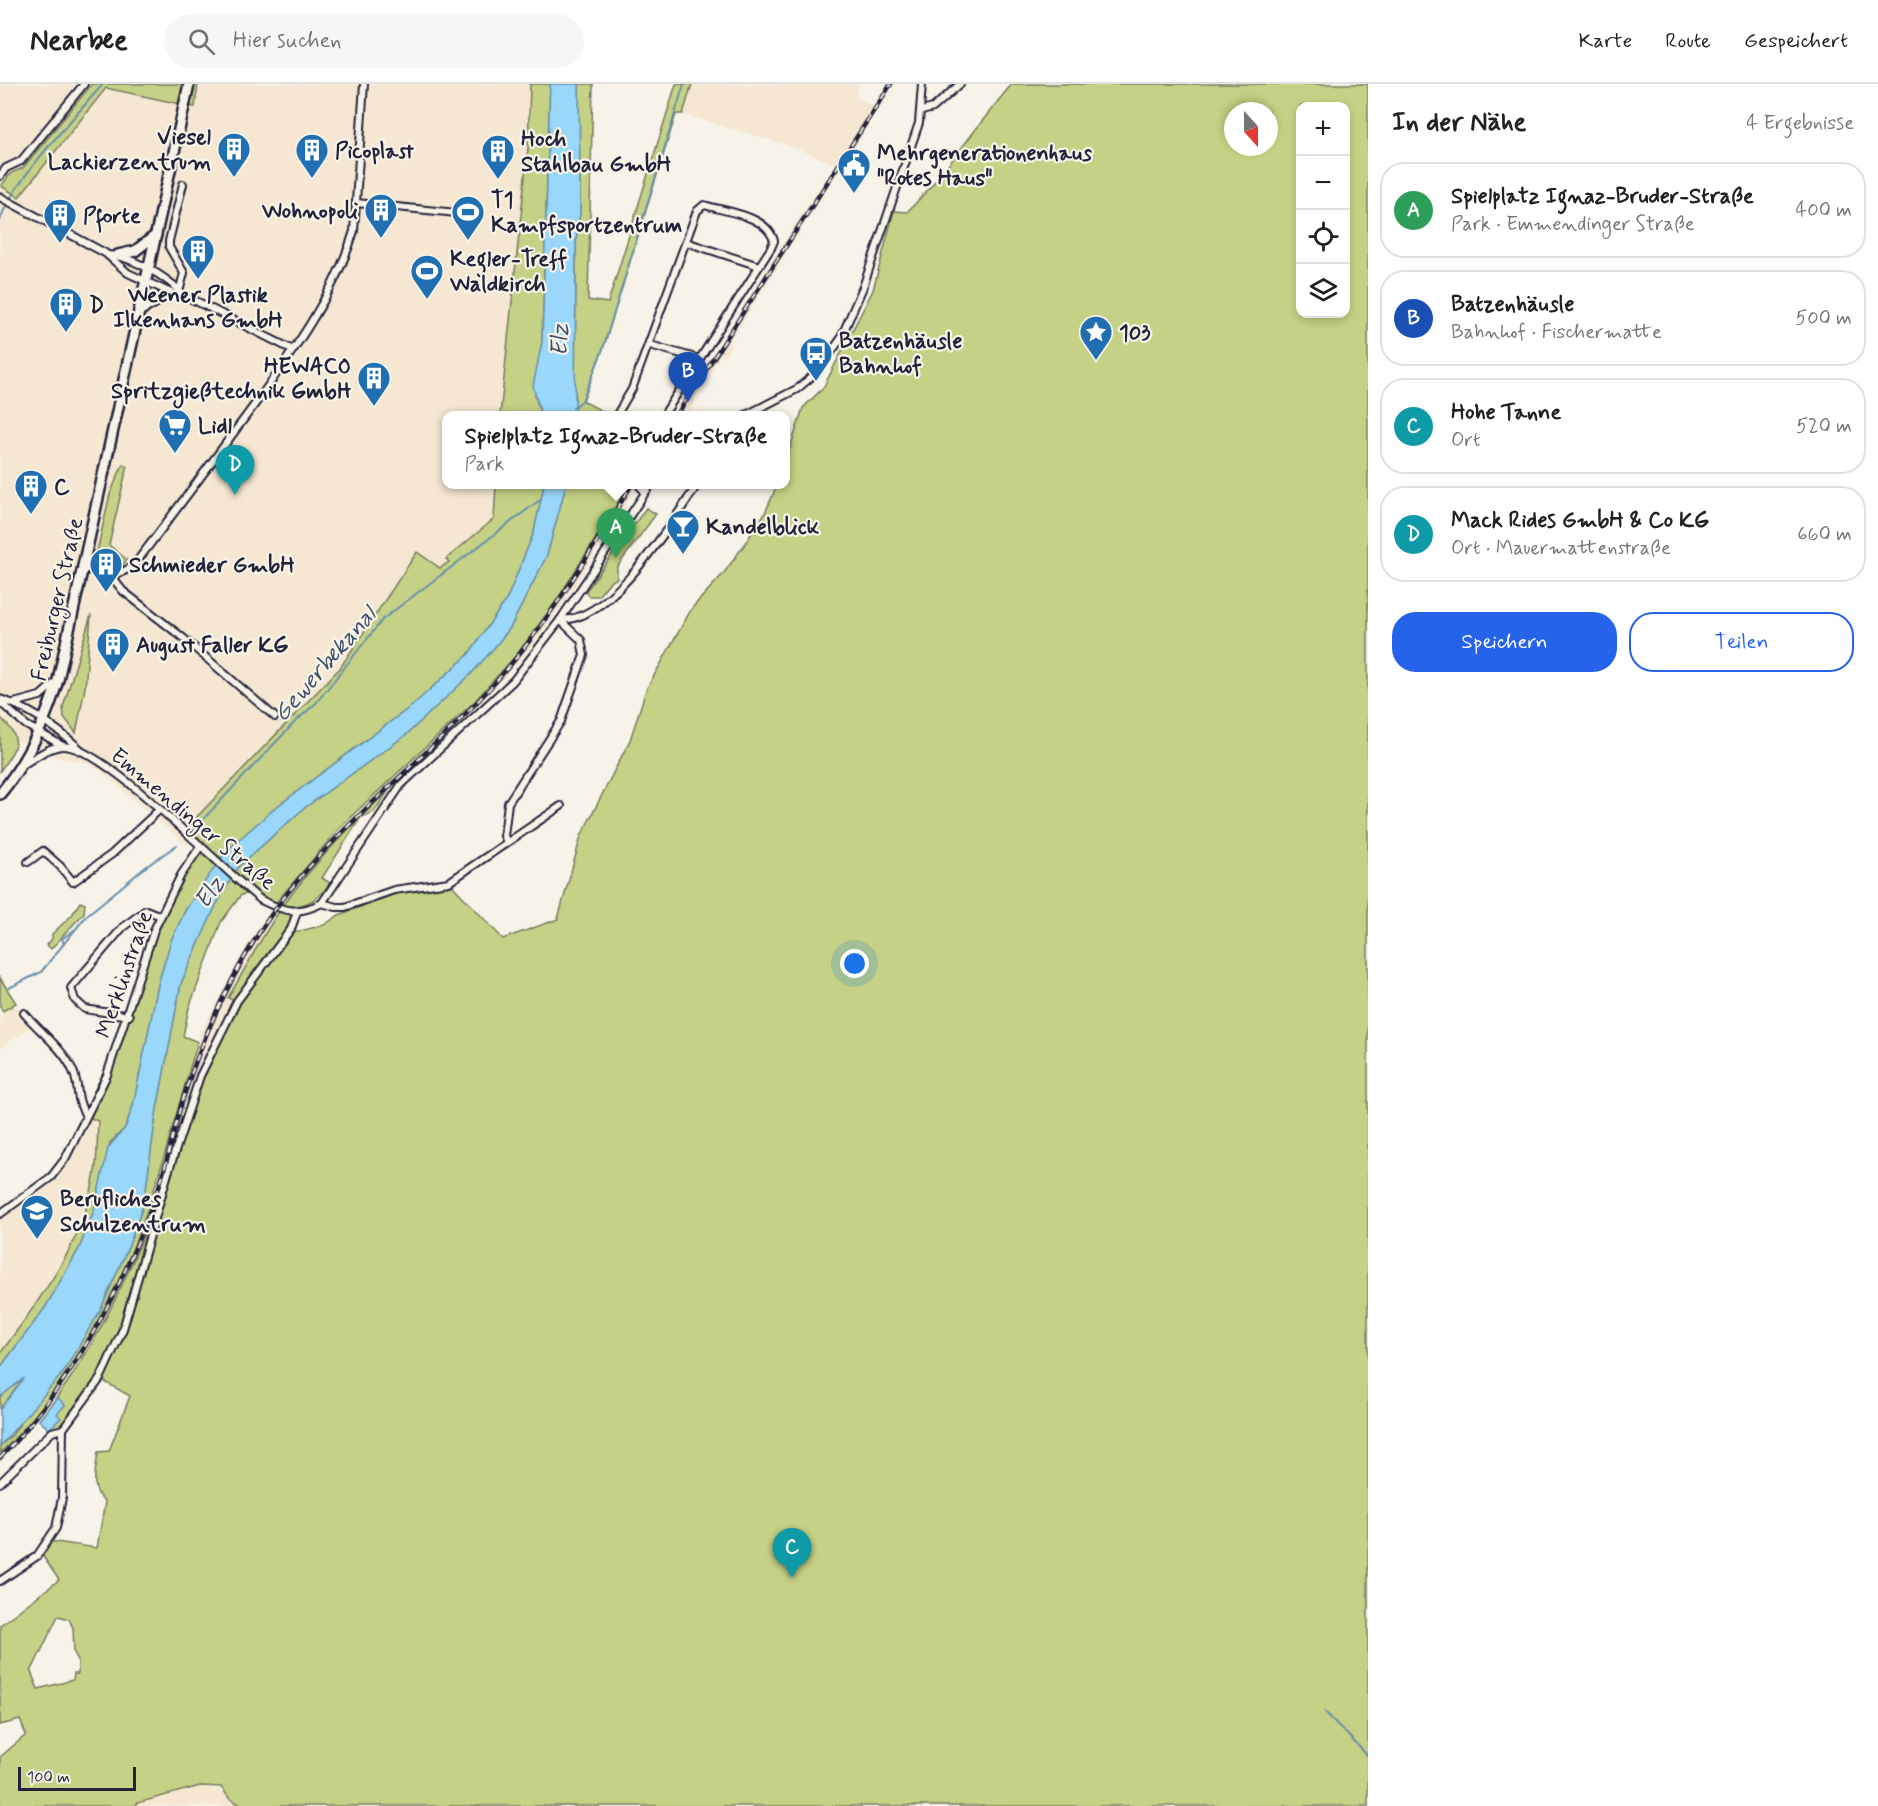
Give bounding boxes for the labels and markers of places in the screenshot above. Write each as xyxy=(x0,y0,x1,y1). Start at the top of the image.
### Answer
place label: Viesel Lackierzentrum xyxy=(48,124,212,177)
place label: Hoch Stahlbau GmbH xyxy=(521,126,671,179)
building icon: Viesel Lackierzentrum xyxy=(216,131,252,178)
building icon: Picoplast xyxy=(294,132,330,179)
building icon: Hoch Stahlbau GmbH xyxy=(480,133,516,180)
place label: Picoplast xyxy=(335,138,414,166)
place label: Mehrgenerationenhaus "Rotes Haus" xyxy=(877,140,1092,193)
public building icon: Mehrgenerationenhaus "Rotes Haus" xyxy=(836,147,872,194)
place label: T1 Kampfsportzentrum xyxy=(491,187,682,240)
building icon: Wohnopoli xyxy=(363,192,399,239)
sports icon: T1 Kampfsportzentrum xyxy=(450,194,486,241)
building icon: Pforte xyxy=(42,197,78,244)
place label: Wohnopoli xyxy=(261,198,358,226)
place label: Pforte xyxy=(83,203,141,233)
building icon: Weener Plastik Ilkenhans GmbH xyxy=(180,233,216,280)
place label: Kegler-Treff Waldkirch xyxy=(449,246,568,299)
sports icon: Kegler-Treff Waldkirch xyxy=(409,253,445,300)
place label: Weener Plastik Ilkenhans GmbH xyxy=(113,282,283,335)
building icon: D xyxy=(48,286,84,333)
place label: D xyxy=(89,292,104,320)
place icon: 103 xyxy=(1078,314,1114,361)
place label: 103 xyxy=(1119,320,1150,348)
place label: Batzenhäusle Bahnhof xyxy=(839,328,963,381)
bus stop icon: Batzenhäusle Bahnhof xyxy=(798,335,834,382)
pin: B xyxy=(668,352,708,402)
place label: HEWACO Spritzgießtechnik GmbH xyxy=(111,353,352,409)
building icon: HEWACO Spritzgießtechnik GmbH xyxy=(356,360,392,407)
supermarket icon: Lidl xyxy=(157,407,193,454)
place label: Lidl xyxy=(198,413,233,441)
pin: D xyxy=(216,446,254,495)
building icon: C xyxy=(13,468,49,515)
place label: C xyxy=(54,474,70,502)
pin: A xyxy=(596,508,636,558)
bar icon: Kandelblick xyxy=(665,508,701,555)
place label: Kandelblick xyxy=(706,514,820,542)
building icon: Schmieder GmbH xyxy=(88,546,124,593)
place label: Schmieder GmbH xyxy=(129,552,295,580)
building icon: August Faller KG xyxy=(95,626,131,673)
place label: August Faller KG xyxy=(136,632,289,661)
place label: Berufliches Schulzentrum xyxy=(60,1186,206,1239)
school or university icon: Berufliches Schulzentrum xyxy=(19,1193,55,1240)
pin: C xyxy=(772,1528,812,1578)

